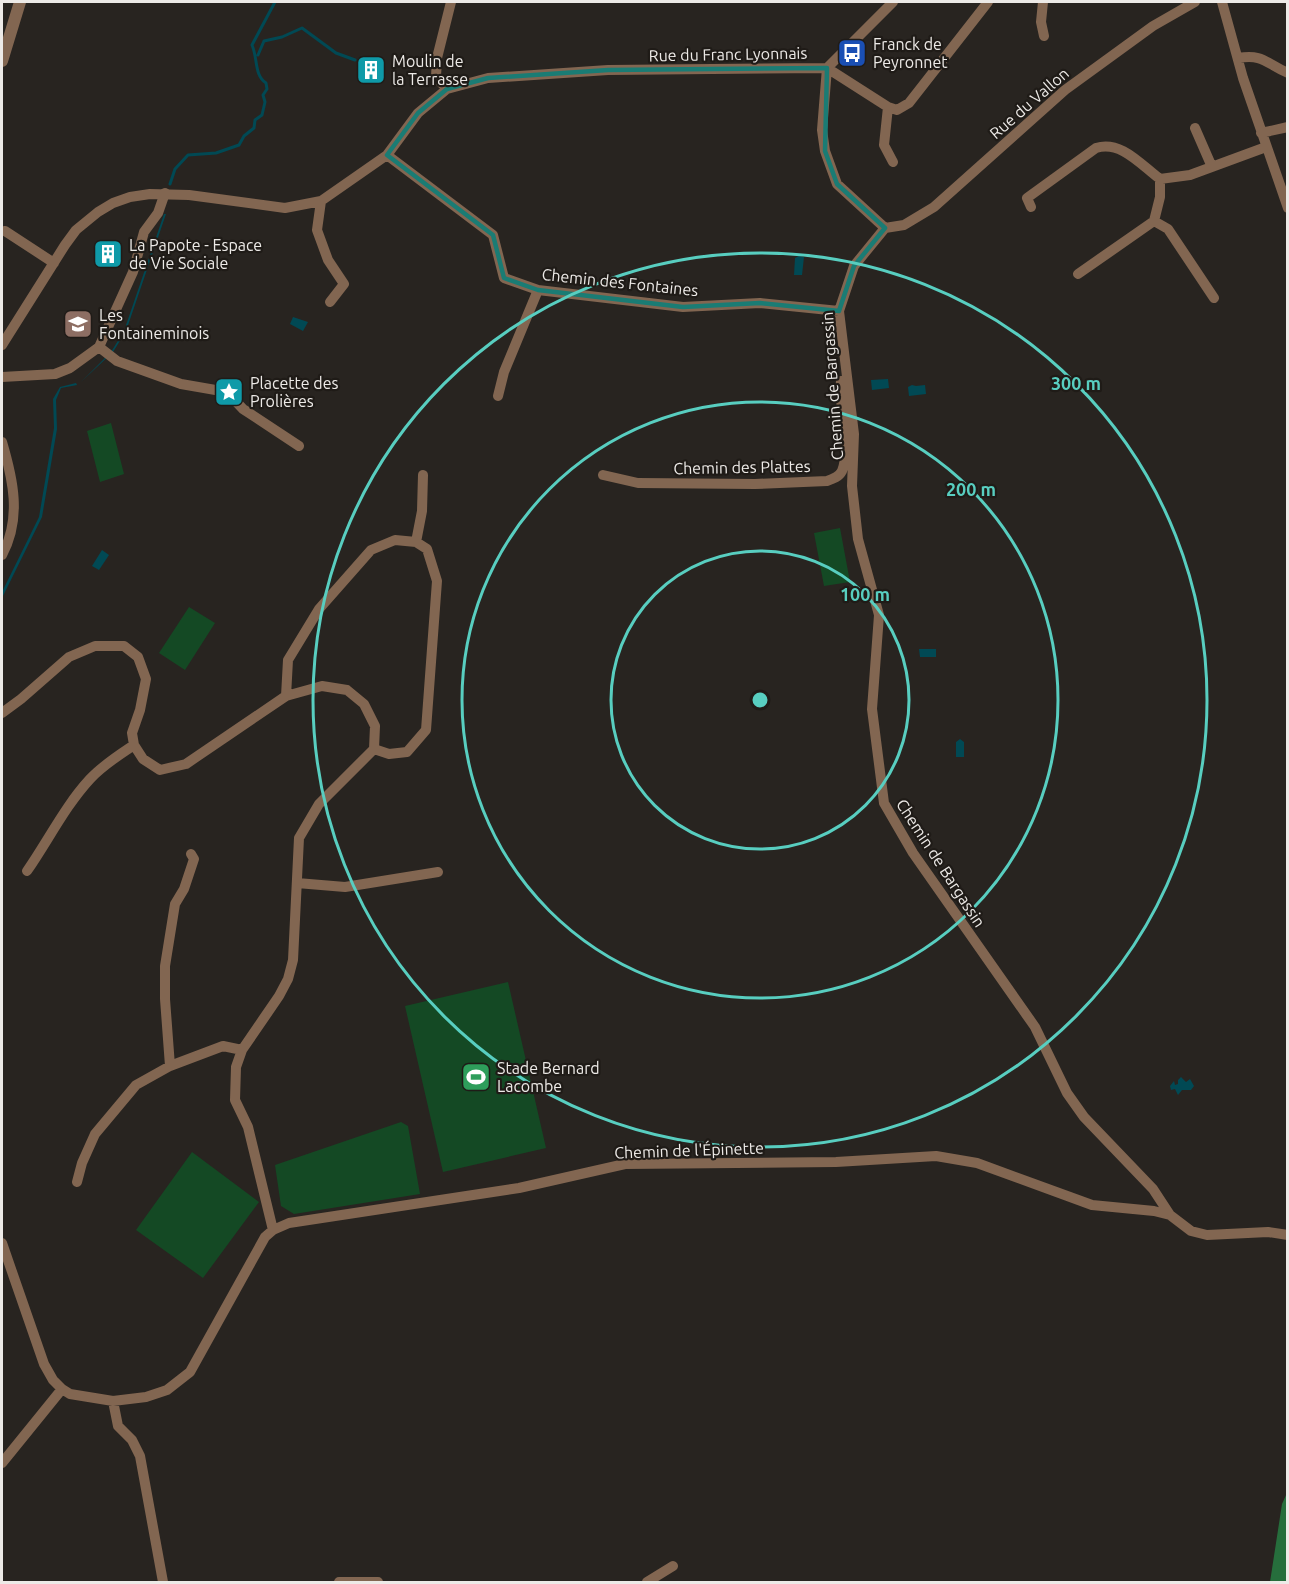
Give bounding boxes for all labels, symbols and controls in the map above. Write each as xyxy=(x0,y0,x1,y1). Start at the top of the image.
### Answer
place label: Franck de Peyronnet xyxy=(873,35,948,71)
bus stop icon: Franck de Peyronnet xyxy=(836,37,868,69)
street label: Rue du Franc Lyonnais xyxy=(648,44,808,64)
place label: Moulin de la Terrasse xyxy=(392,52,468,88)
building icon: Moulin de la Terrasse xyxy=(355,54,387,86)
street label: Rue du Vallon xyxy=(986,64,1072,142)
place label: La Papote - Espace de Vie Sociale xyxy=(129,236,262,272)
building icon: La Papote - Espace de Vie Sociale xyxy=(92,238,124,270)
street label: Chemin des Fontaines xyxy=(541,265,699,299)
place label: Les Fontaineminois xyxy=(99,306,209,342)
school or university icon: Les Fontaineminois xyxy=(62,308,94,340)
street label: Chemin de Bargassin xyxy=(818,311,846,461)
text: 300 m xyxy=(1051,373,1101,393)
place label: Placette des Prolières xyxy=(250,374,338,410)
place icon: Placette des Prolières xyxy=(213,376,245,408)
street label: Chemin des Plattes xyxy=(673,457,811,477)
text: 200 m xyxy=(946,479,996,499)
text: 100 m xyxy=(840,584,890,604)
centre of rings xyxy=(750,690,770,710)
street label: Chemin de Bargassin xyxy=(893,796,989,930)
place label: Stade Bernard Lacombe xyxy=(497,1059,600,1095)
sports icon: Stade Bernard Lacombe xyxy=(460,1061,492,1093)
street label: Chemin de l'Épinette xyxy=(614,1136,764,1162)

